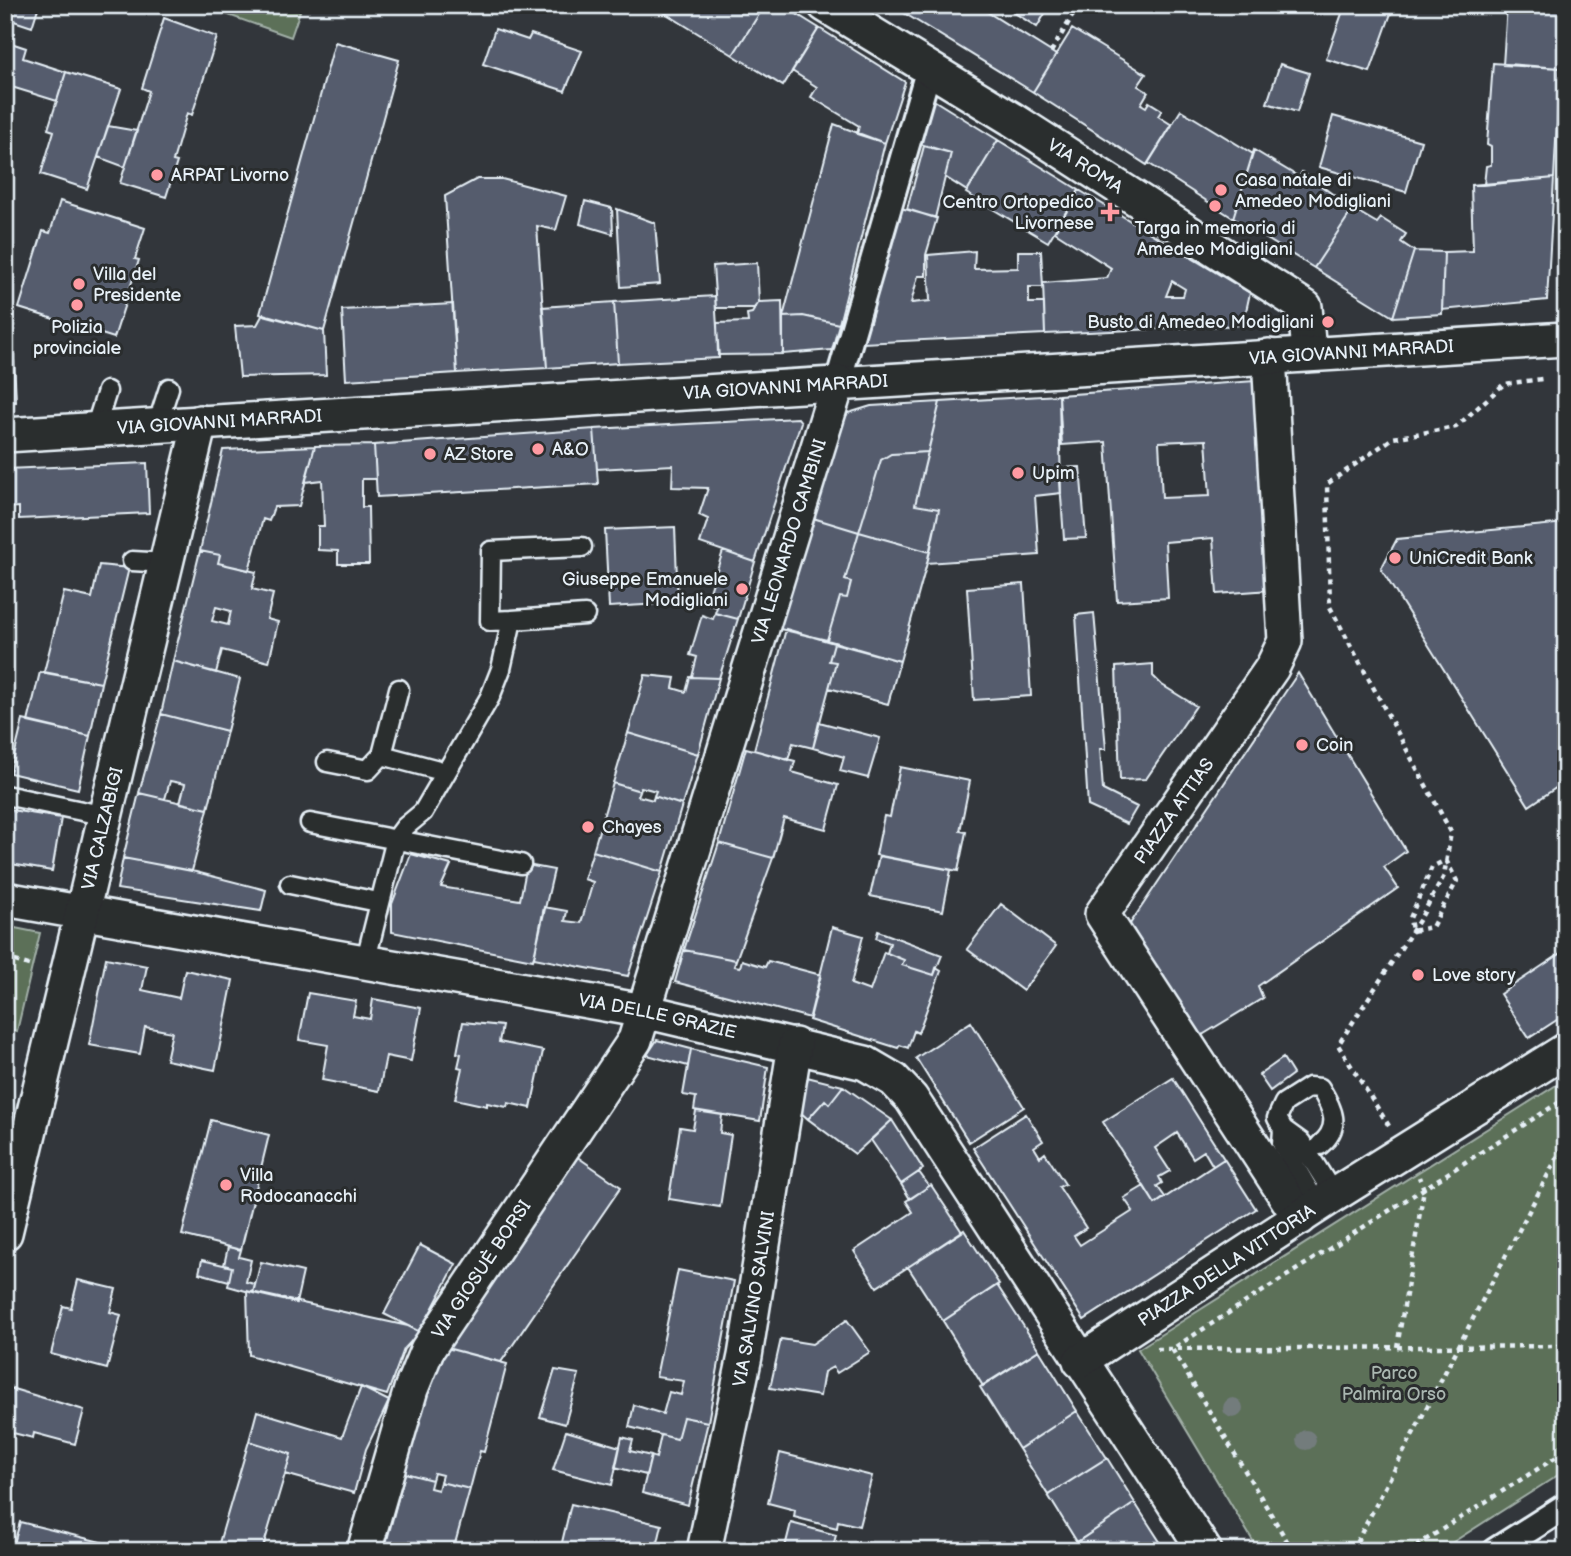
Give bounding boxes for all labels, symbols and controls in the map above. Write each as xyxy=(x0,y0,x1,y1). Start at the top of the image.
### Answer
street label: VIA ROMA xyxy=(1043,134,1127,198)
place label: ARPAT Livorno xyxy=(171,165,289,186)
marker: ARPAT Livorno xyxy=(149,167,165,183)
place label: Casa natale di Amedeo Modigliani xyxy=(1235,170,1391,212)
marker: Casa natale di Amedeo Modigliani xyxy=(1213,182,1229,198)
place label: Centro Ortopedico Livornese xyxy=(943,192,1094,234)
marker: Targa in memoria di Amedeo Modigliani xyxy=(1207,198,1223,214)
marker: Centro Ortopedico Livornese xyxy=(1100,202,1120,222)
place label: Targa in memoria di Amedeo Modigliani xyxy=(1135,218,1295,260)
place label: Villa del Presidente xyxy=(93,264,181,306)
marker: Villa del Presidente xyxy=(71,276,87,292)
marker: Polizia provinciale xyxy=(69,297,85,313)
place label: Busto di Amedeo Modigliani xyxy=(1087,312,1314,333)
marker: Busto di Amedeo Modigliani xyxy=(1320,314,1336,330)
place label: Polizia provinciale xyxy=(33,317,121,359)
street label: VIA GIOVANNI MARRADI xyxy=(1248,336,1455,369)
street label: VIA GIOVANNI MARRADI xyxy=(683,371,889,404)
street label: VIA GIOVANNI MARRADI xyxy=(117,406,323,439)
street label: VIA LEONARDO CAMBINI xyxy=(748,436,831,647)
place label: A&O xyxy=(552,439,589,460)
marker: A&O xyxy=(530,441,546,457)
place label: AZ Store xyxy=(444,444,514,465)
marker: AZ Store xyxy=(422,446,438,462)
place label: Upim xyxy=(1032,463,1075,484)
marker: Upim xyxy=(1010,465,1026,481)
place label: UniCredit Bank xyxy=(1409,548,1533,569)
marker: UniCredit Bank xyxy=(1387,550,1403,566)
place label: Giuseppe Emanuele Modigliani xyxy=(562,569,728,611)
marker: Giuseppe Emanuele Modigliani xyxy=(734,581,750,597)
place label: Coin xyxy=(1316,735,1353,756)
marker: Coin xyxy=(1294,737,1310,753)
street label: PIAZZA ATTIAS xyxy=(1130,754,1219,868)
street label: VIA CALZABIGI xyxy=(78,765,128,892)
place label: Chayes xyxy=(602,817,662,838)
marker: Chayes xyxy=(580,819,596,835)
place label: Love story xyxy=(1432,965,1516,986)
marker: Love story xyxy=(1410,967,1426,983)
street label: VIA DELLE GRAZIE xyxy=(577,990,739,1043)
place label: Villa Rodocanacchi xyxy=(240,1165,357,1207)
marker: Villa Rodocanacchi xyxy=(218,1177,234,1193)
street label: VIA GIOSUÈ BORSI xyxy=(428,1196,535,1343)
street label: PIAZZA DELLA VITTORIA xyxy=(1134,1200,1319,1331)
street label: VIA SALVINO SALVINI xyxy=(729,1210,779,1389)
park label: Parco Palmira Orso xyxy=(1342,1363,1446,1405)

